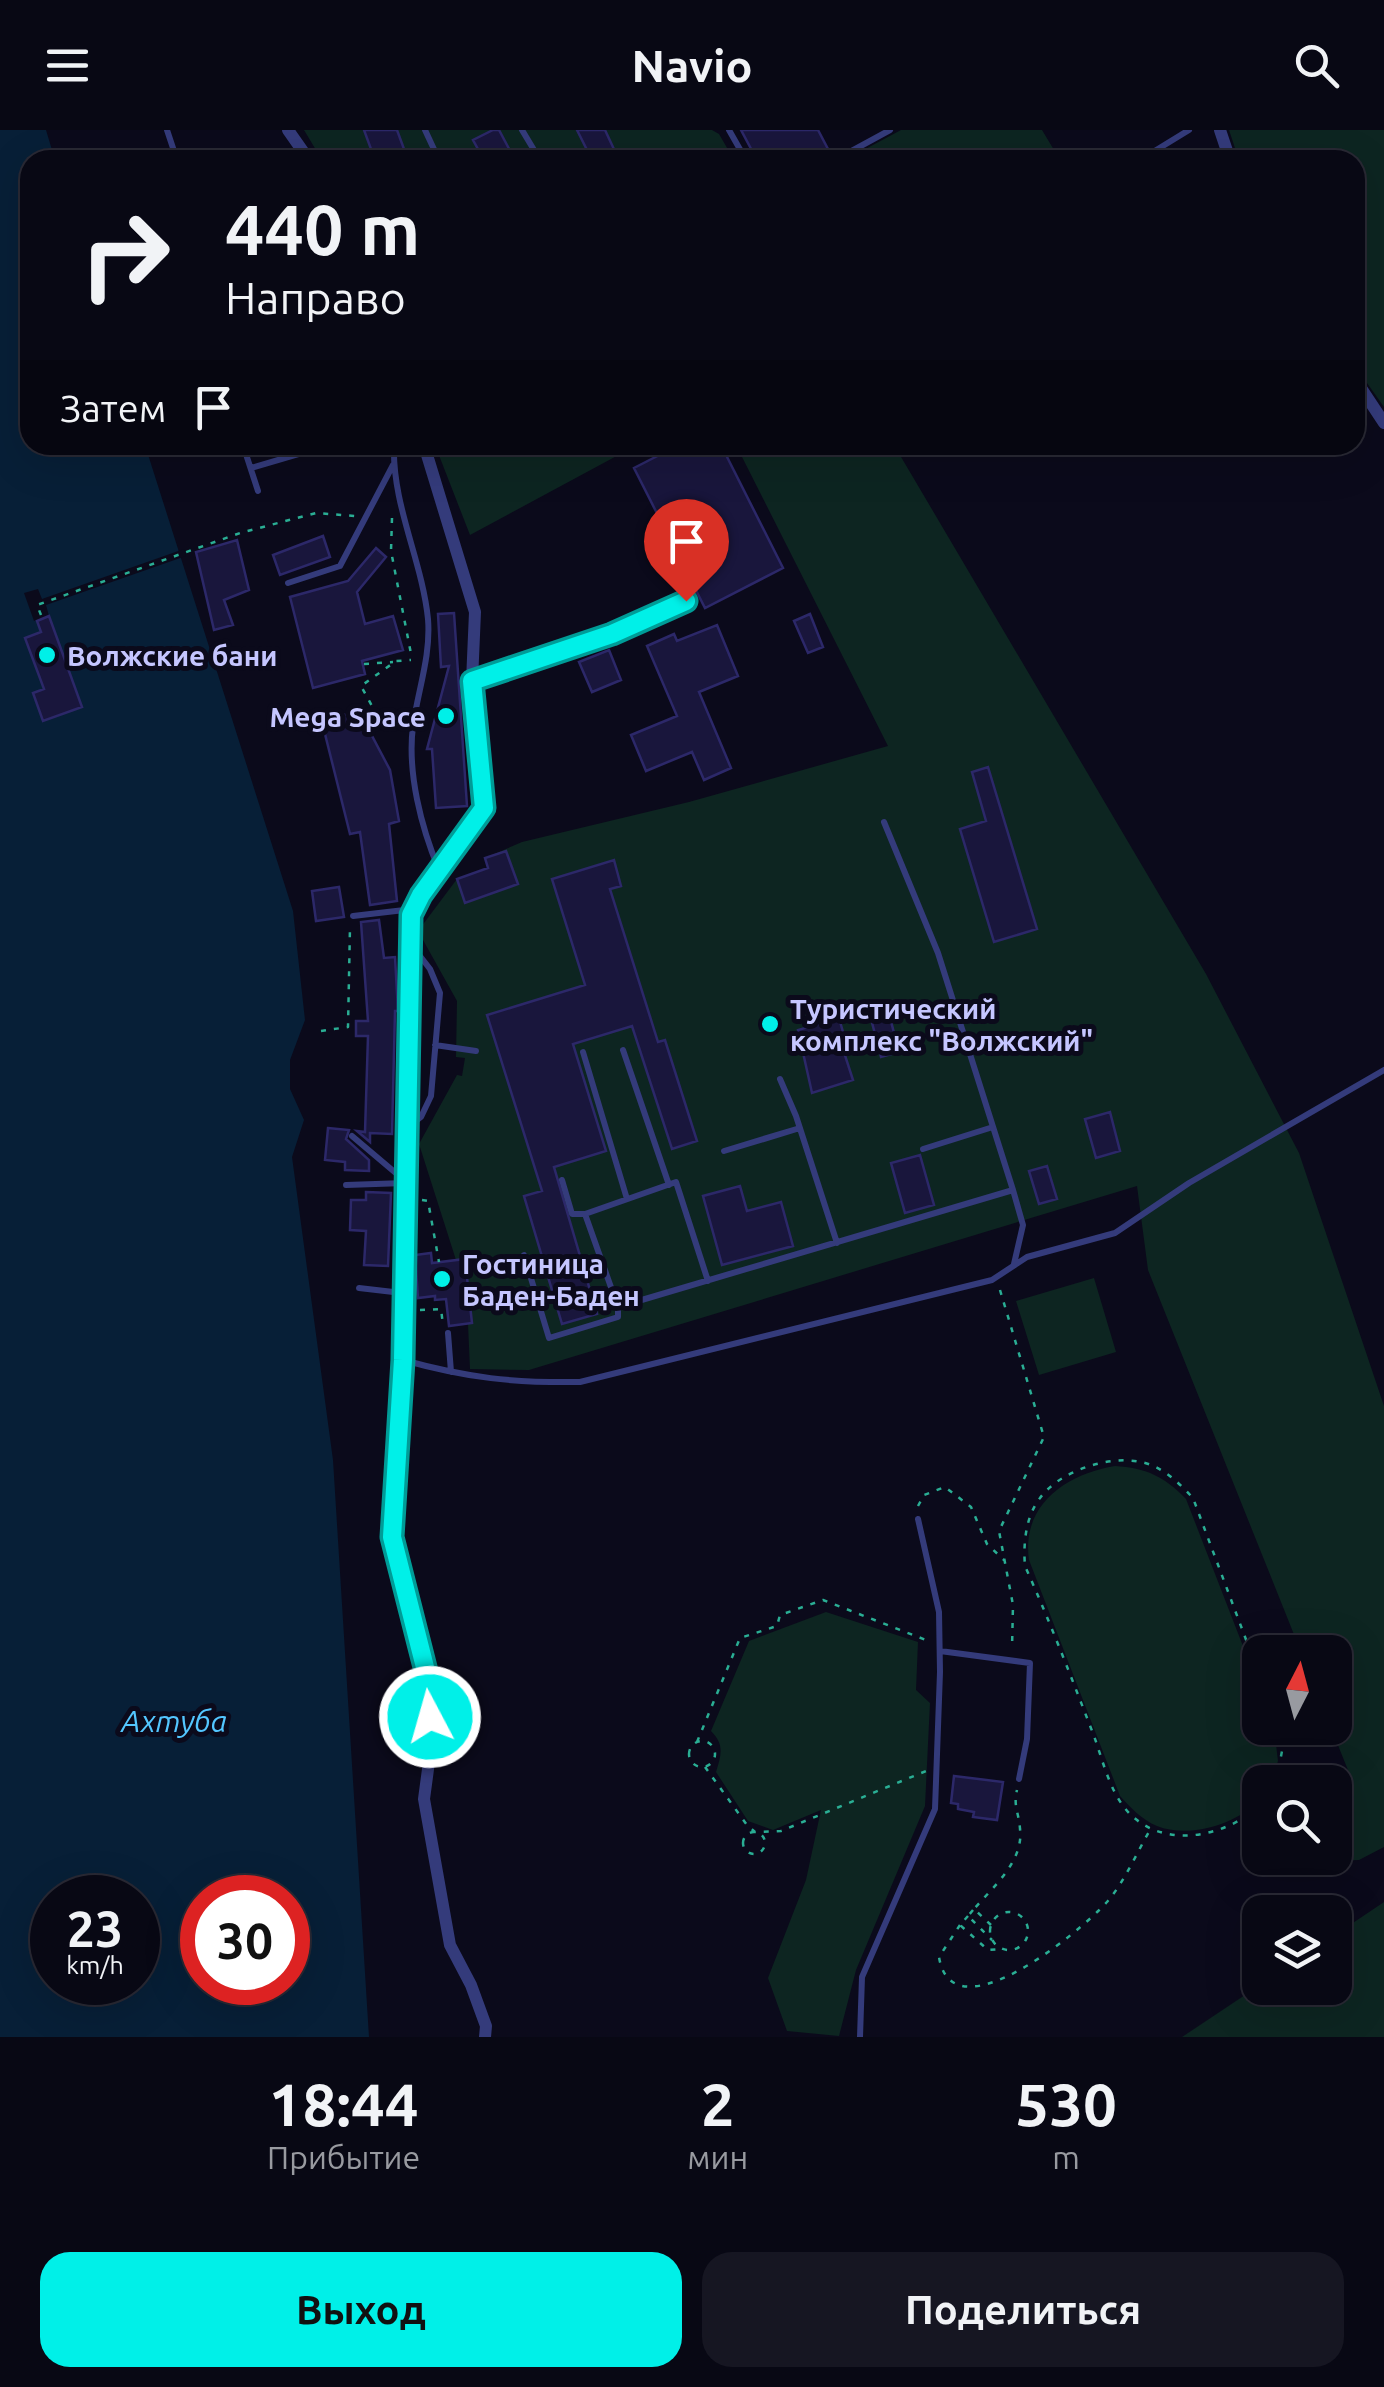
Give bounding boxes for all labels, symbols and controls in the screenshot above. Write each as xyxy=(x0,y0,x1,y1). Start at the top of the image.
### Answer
icon: menu xyxy=(40,38,95,93)
icon: search xyxy=(1289,38,1344,93)
text: Navio xyxy=(631,40,753,91)
icon: right xyxy=(60,190,190,320)
text: 440 m xyxy=(225,190,420,268)
text: Направо xyxy=(225,272,406,323)
icon: arrive xyxy=(186,380,241,435)
text: Затем xyxy=(60,387,166,429)
pin xyxy=(644,499,729,602)
icon: arrive xyxy=(659,514,714,569)
place label: Волжские бани xyxy=(67,640,277,671)
marker: Волжские бани xyxy=(36,644,58,666)
place label: Mega Space xyxy=(269,701,426,732)
marker: Mega Space xyxy=(435,705,457,727)
place label: Туристический комплекс "Волжский" xyxy=(790,993,1093,1056)
marker: Туристический комплекс "Волжский" xyxy=(759,1013,781,1035)
place label: Гостиница Баден-Баден xyxy=(462,1248,640,1311)
marker: Гостиница Баден-Баден xyxy=(431,1268,453,1290)
north arrow xyxy=(1242,1635,1352,1745)
map controls xyxy=(1242,1635,1352,2005)
position arrow xyxy=(378,1665,482,1769)
water label: Ахтуба xyxy=(119,1704,227,1738)
button: search xyxy=(1242,1765,1352,1875)
speed limit sign: 30 xyxy=(180,1875,310,2005)
button: layers xyxy=(1242,1895,1352,2005)
text: 23 xyxy=(67,1900,123,1956)
text: km/h xyxy=(66,1951,124,1979)
text: 18:44 xyxy=(269,2070,419,2137)
text: 2 xyxy=(701,2070,735,2137)
text: 530 xyxy=(1015,2070,1117,2137)
text: Прибытие xyxy=(267,2139,420,2175)
text: мин xyxy=(687,2139,748,2175)
text: m xyxy=(1052,2139,1080,2175)
button: Выход xyxy=(40,2252,682,2367)
button: Поделиться xyxy=(702,2252,1344,2367)

